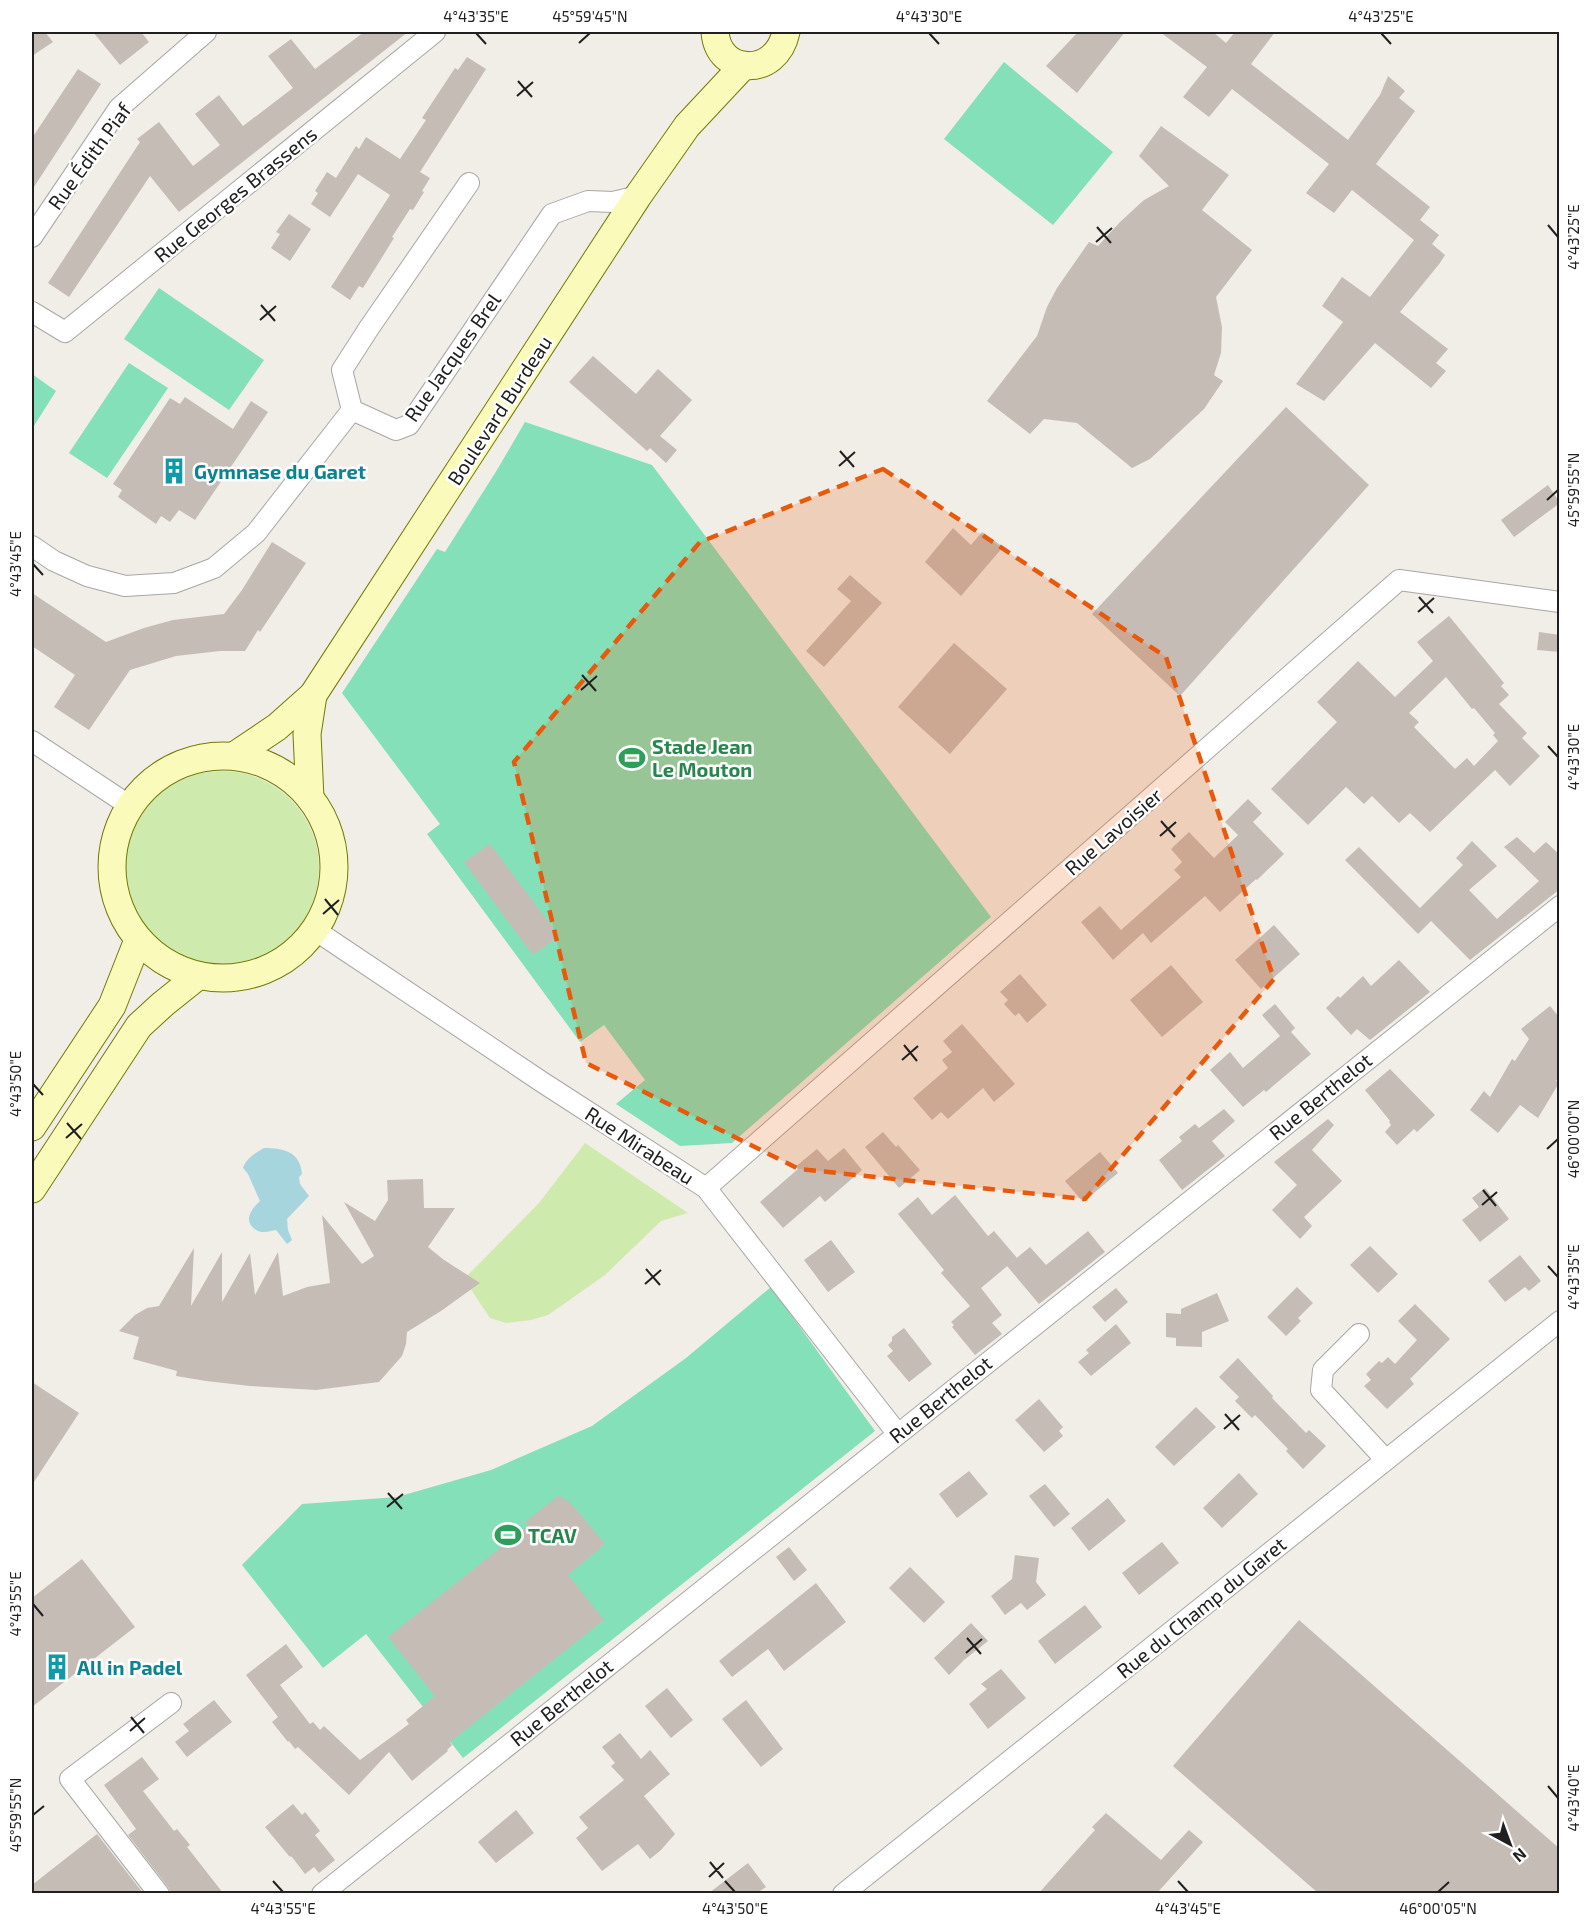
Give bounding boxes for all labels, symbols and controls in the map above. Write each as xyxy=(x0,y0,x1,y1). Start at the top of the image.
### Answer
text: 4°43'35"E xyxy=(443,7,509,25)
text: 45°59'45"N xyxy=(552,7,628,25)
text: 4°43'30"E xyxy=(896,7,962,25)
text: 4°43'25"E xyxy=(1348,7,1414,25)
street label: Rue Édith Piaf xyxy=(42,98,136,214)
street label: Rue Georges Brassens xyxy=(149,121,321,267)
text: 4°43'25"E xyxy=(1564,204,1582,270)
street label: Rue Jacques Brel xyxy=(399,288,505,426)
street label: Boulevard Burdeau xyxy=(442,331,556,489)
text: 45°59'55"N xyxy=(1564,453,1582,527)
building icon: Gymnase du Garet xyxy=(159,456,189,486)
place label: Gymnase du Garet xyxy=(194,459,366,484)
text: 4°43'45"E xyxy=(6,531,24,597)
text: 4°43'30"E xyxy=(1564,724,1582,790)
place label: Stade Jean Le Mouton xyxy=(652,734,753,781)
sports icon: Stade Jean Le Mouton xyxy=(617,743,647,773)
street label: Rue Lavoisier xyxy=(1060,782,1166,880)
street label: Rue Berthelot xyxy=(1264,1047,1376,1145)
text: 4°43'50"E xyxy=(6,1051,24,1117)
text: 46°00'00"N xyxy=(1564,1100,1582,1178)
street label: Rue Mirabeau xyxy=(581,1101,699,1189)
text: 4°43'35"E xyxy=(1564,1244,1582,1310)
street label: Rue Berthelot xyxy=(884,1350,996,1448)
sports icon: TCAV xyxy=(493,1520,523,1550)
place label: TCAV xyxy=(528,1523,577,1547)
street label: Rue du Champ du Garet xyxy=(1112,1531,1291,1683)
text: 4°43'55"E xyxy=(6,1571,24,1637)
building icon: All in Padel xyxy=(42,1652,72,1682)
street label: Rue Berthelot xyxy=(505,1653,617,1751)
place label: All in Padel xyxy=(77,1655,183,1679)
text: 4°43'40"E xyxy=(1564,1764,1582,1832)
text: 45°59'55"N xyxy=(6,1778,24,1852)
north arrow xyxy=(1480,1814,1540,1874)
text: N xyxy=(1510,1845,1531,1867)
text: 4°43'55"E xyxy=(250,1899,316,1917)
text: 4°43'50"E xyxy=(702,1899,768,1917)
text: 4°43'45"E xyxy=(1155,1899,1221,1917)
text: 46°00'05"N xyxy=(1399,1899,1477,1917)

